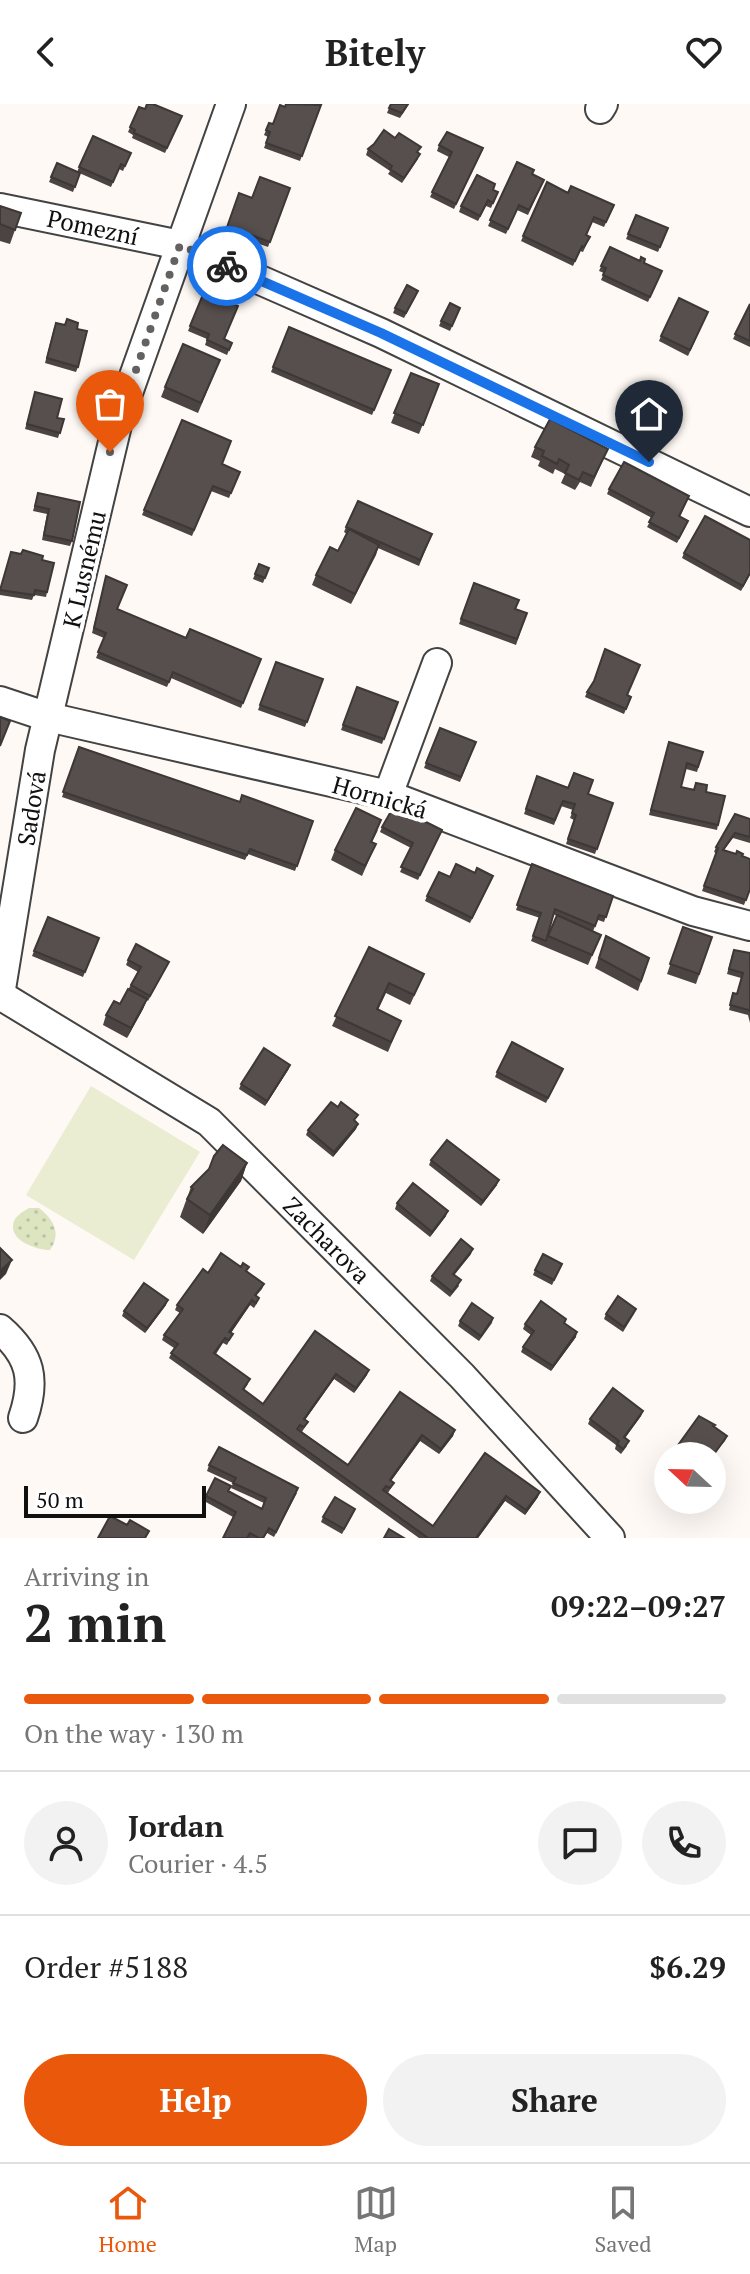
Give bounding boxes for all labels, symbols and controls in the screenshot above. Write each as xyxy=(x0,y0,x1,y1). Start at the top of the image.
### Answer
text: Bitely xyxy=(325,29,425,76)
icon: back xyxy=(24,30,68,74)
icon: heart xyxy=(682,30,726,74)
street label: Pomezní xyxy=(44,202,142,252)
courier xyxy=(187,226,267,306)
icon: bike xyxy=(205,244,249,288)
pin xyxy=(76,370,144,452)
pin xyxy=(615,380,683,462)
icon: bag xyxy=(88,382,132,426)
icon: home xyxy=(627,392,671,436)
street label: K Lusnému xyxy=(55,507,113,631)
street label: Sadová xyxy=(9,768,53,848)
street label: Hornická xyxy=(329,768,431,826)
street label: Zacharova xyxy=(277,1190,377,1290)
north arrow xyxy=(654,1442,726,1514)
map controls xyxy=(654,1442,726,1514)
scale bar xyxy=(24,1482,206,1518)
text: 50 m xyxy=(36,1485,84,1514)
text: Arriving in xyxy=(24,1559,149,1593)
text: 09:22–09:27 xyxy=(551,1586,726,1626)
text: 2 min xyxy=(24,1588,166,1657)
text: On the way · 130 m xyxy=(24,1716,244,1750)
button: person xyxy=(24,1801,108,1885)
button: chat xyxy=(538,1801,622,1885)
button: phone xyxy=(642,1801,726,1885)
text: Jordan xyxy=(128,1806,224,1846)
text: Courier · 4.5 xyxy=(128,1846,268,1880)
text: Order #5188 xyxy=(24,1947,188,1987)
text: $6.29 xyxy=(649,1947,726,1987)
button: Help xyxy=(24,2054,367,2146)
button: Share xyxy=(383,2054,726,2146)
tab: Home xyxy=(98,2181,157,2258)
tab: Map xyxy=(354,2181,398,2258)
tab: Saved xyxy=(595,2181,652,2258)

